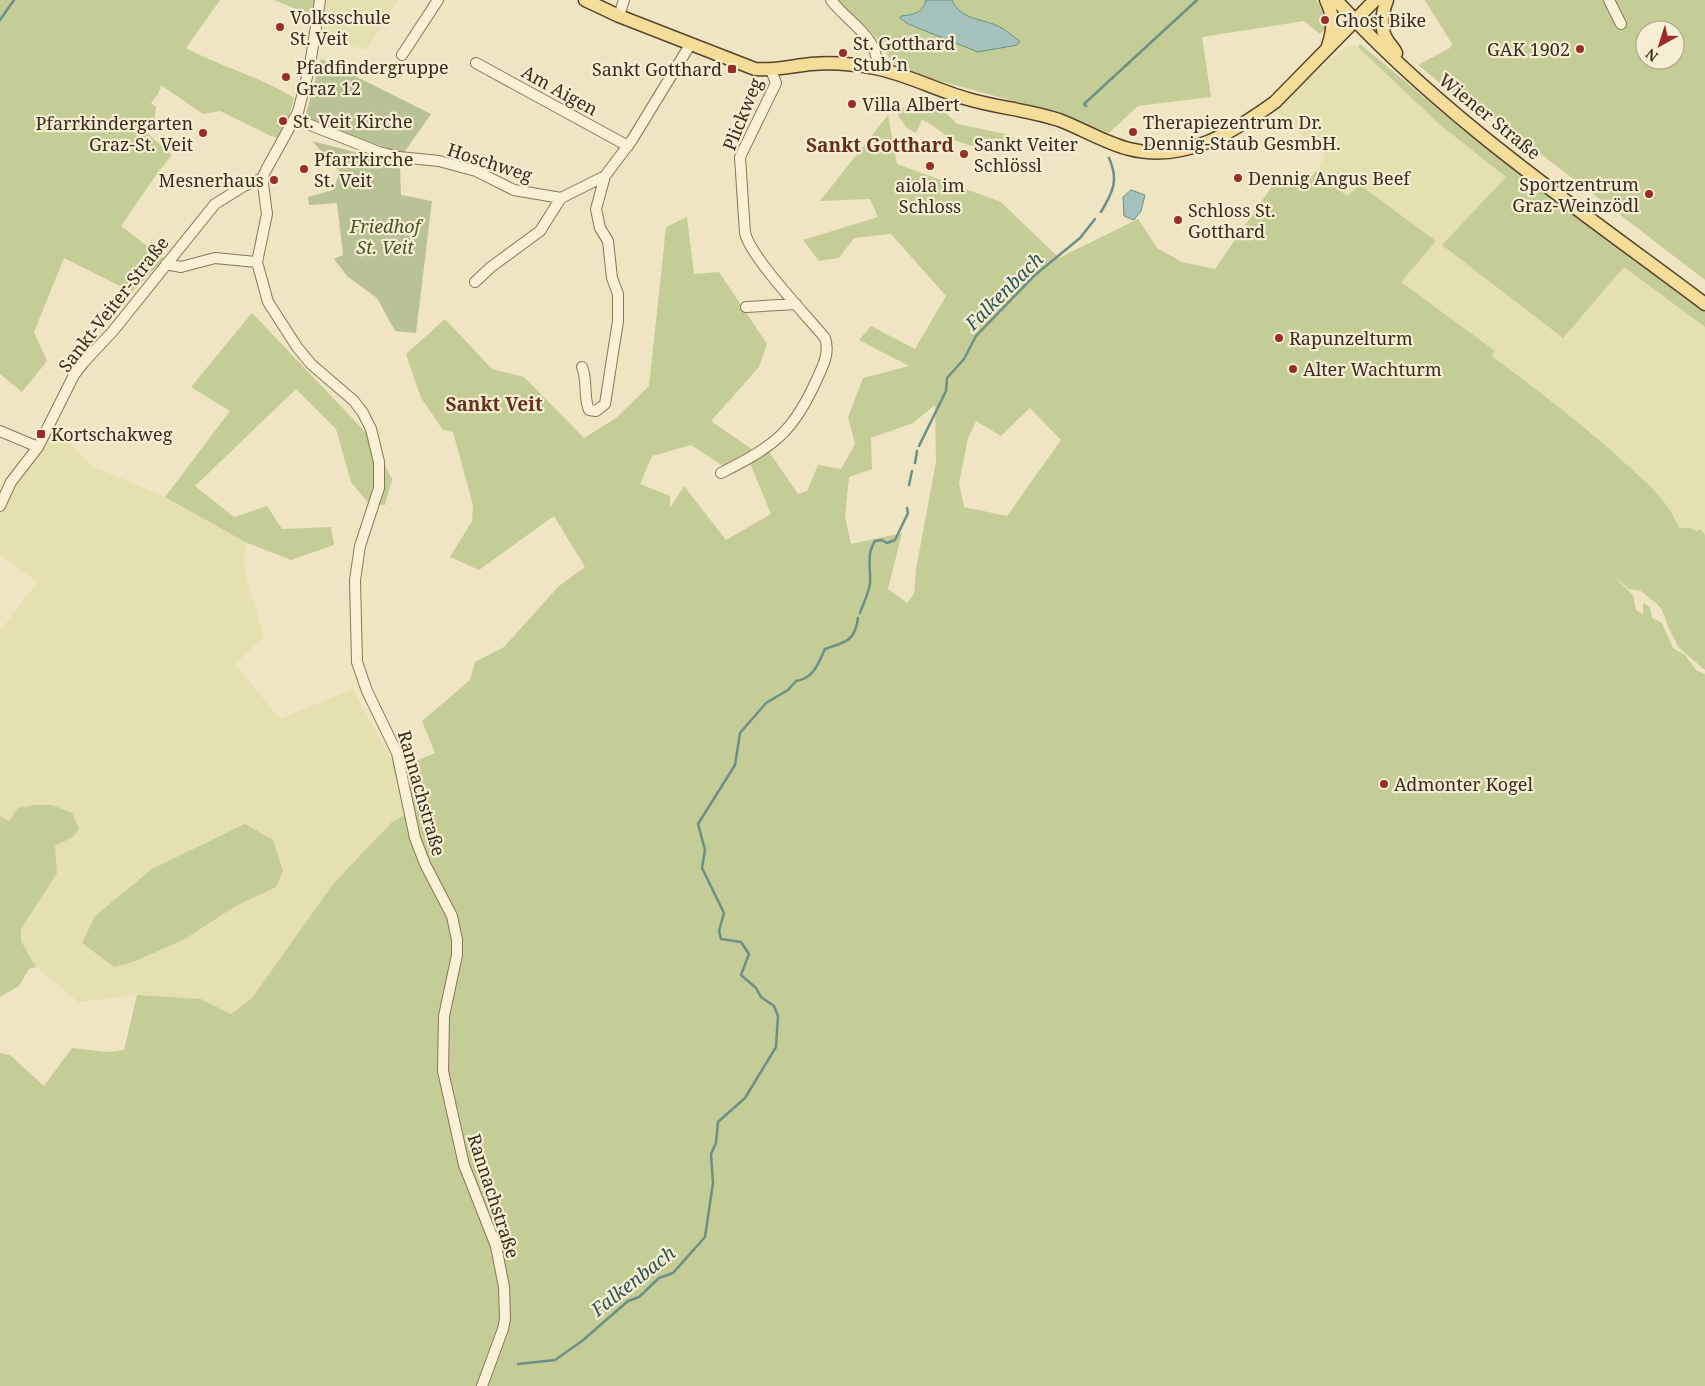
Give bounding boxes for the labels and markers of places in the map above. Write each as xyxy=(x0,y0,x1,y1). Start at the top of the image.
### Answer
place label: Volksschule St. Veit xyxy=(290,5,391,50)
place label: Ghost Bike xyxy=(1335,8,1426,32)
marker: Ghost Bike xyxy=(1319,14,1331,26)
marker: Volksschule St. Veit xyxy=(274,21,286,33)
place label: St. Gotthard Stub´n xyxy=(853,31,955,76)
place label: GAK 1902 xyxy=(1487,37,1570,61)
marker: GAK 1902 xyxy=(1574,43,1586,55)
marker: St. Gotthard Stub´n xyxy=(837,47,849,59)
place label: Pfadfindergruppe Graz 12 xyxy=(296,55,449,100)
place label: Sankt Gotthard xyxy=(592,57,722,81)
marker: Sankt Gotthard xyxy=(726,63,738,75)
marker: Pfadfindergruppe Graz 12 xyxy=(280,71,292,83)
place label: Villa Albert xyxy=(862,92,960,116)
marker: Villa Albert xyxy=(846,98,858,110)
place label: St. Veit Kirche xyxy=(293,109,413,133)
place label: Therapiezentrum Dr. Dennig-Staub GesmbH. xyxy=(1143,110,1341,155)
place label: Pfarrkindergarten Graz-St. Veit xyxy=(35,111,193,156)
marker: St. Veit Kirche xyxy=(277,115,289,127)
marker: Therapiezentrum Dr. Dennig-Staub GesmbH. xyxy=(1127,126,1139,138)
marker: Pfarrkindergarten Graz-St. Veit xyxy=(197,127,209,139)
place label: Sankt Veiter Schlössl xyxy=(974,132,1079,177)
place label: Pfarrkirche St. Veit xyxy=(314,147,413,192)
marker: Sankt Veiter Schlössl xyxy=(958,148,970,160)
marker: aiola im Schloss xyxy=(924,160,936,172)
marker: Pfarrkirche St. Veit xyxy=(298,163,310,175)
place label: Dennig Angus Beef xyxy=(1248,166,1411,190)
place label: Mesnerhaus xyxy=(159,168,264,192)
marker: Dennig Angus Beef xyxy=(1232,172,1244,184)
place label: Sportzentrum Graz-Weinzödl xyxy=(1512,172,1639,217)
place label: aiola im Schloss xyxy=(895,173,965,218)
marker: Mesnerhaus xyxy=(268,174,280,186)
marker: Sportzentrum Graz-Weinzödl xyxy=(1643,188,1655,200)
place label: Schloss St. Gotthard xyxy=(1188,198,1276,243)
marker: Schloss St. Gotthard xyxy=(1172,214,1184,226)
place label: Rapunzelturm xyxy=(1289,326,1413,350)
marker: Rapunzelturm xyxy=(1273,332,1285,344)
place label: Alter Wachturm xyxy=(1303,357,1442,381)
marker: Alter Wachturm xyxy=(1287,363,1299,375)
place label: Kortschakweg xyxy=(51,422,173,446)
marker: Kortschakweg xyxy=(35,428,47,440)
place label: Admonter Kogel xyxy=(1394,772,1533,796)
marker: Admonter Kogel xyxy=(1378,778,1390,790)

